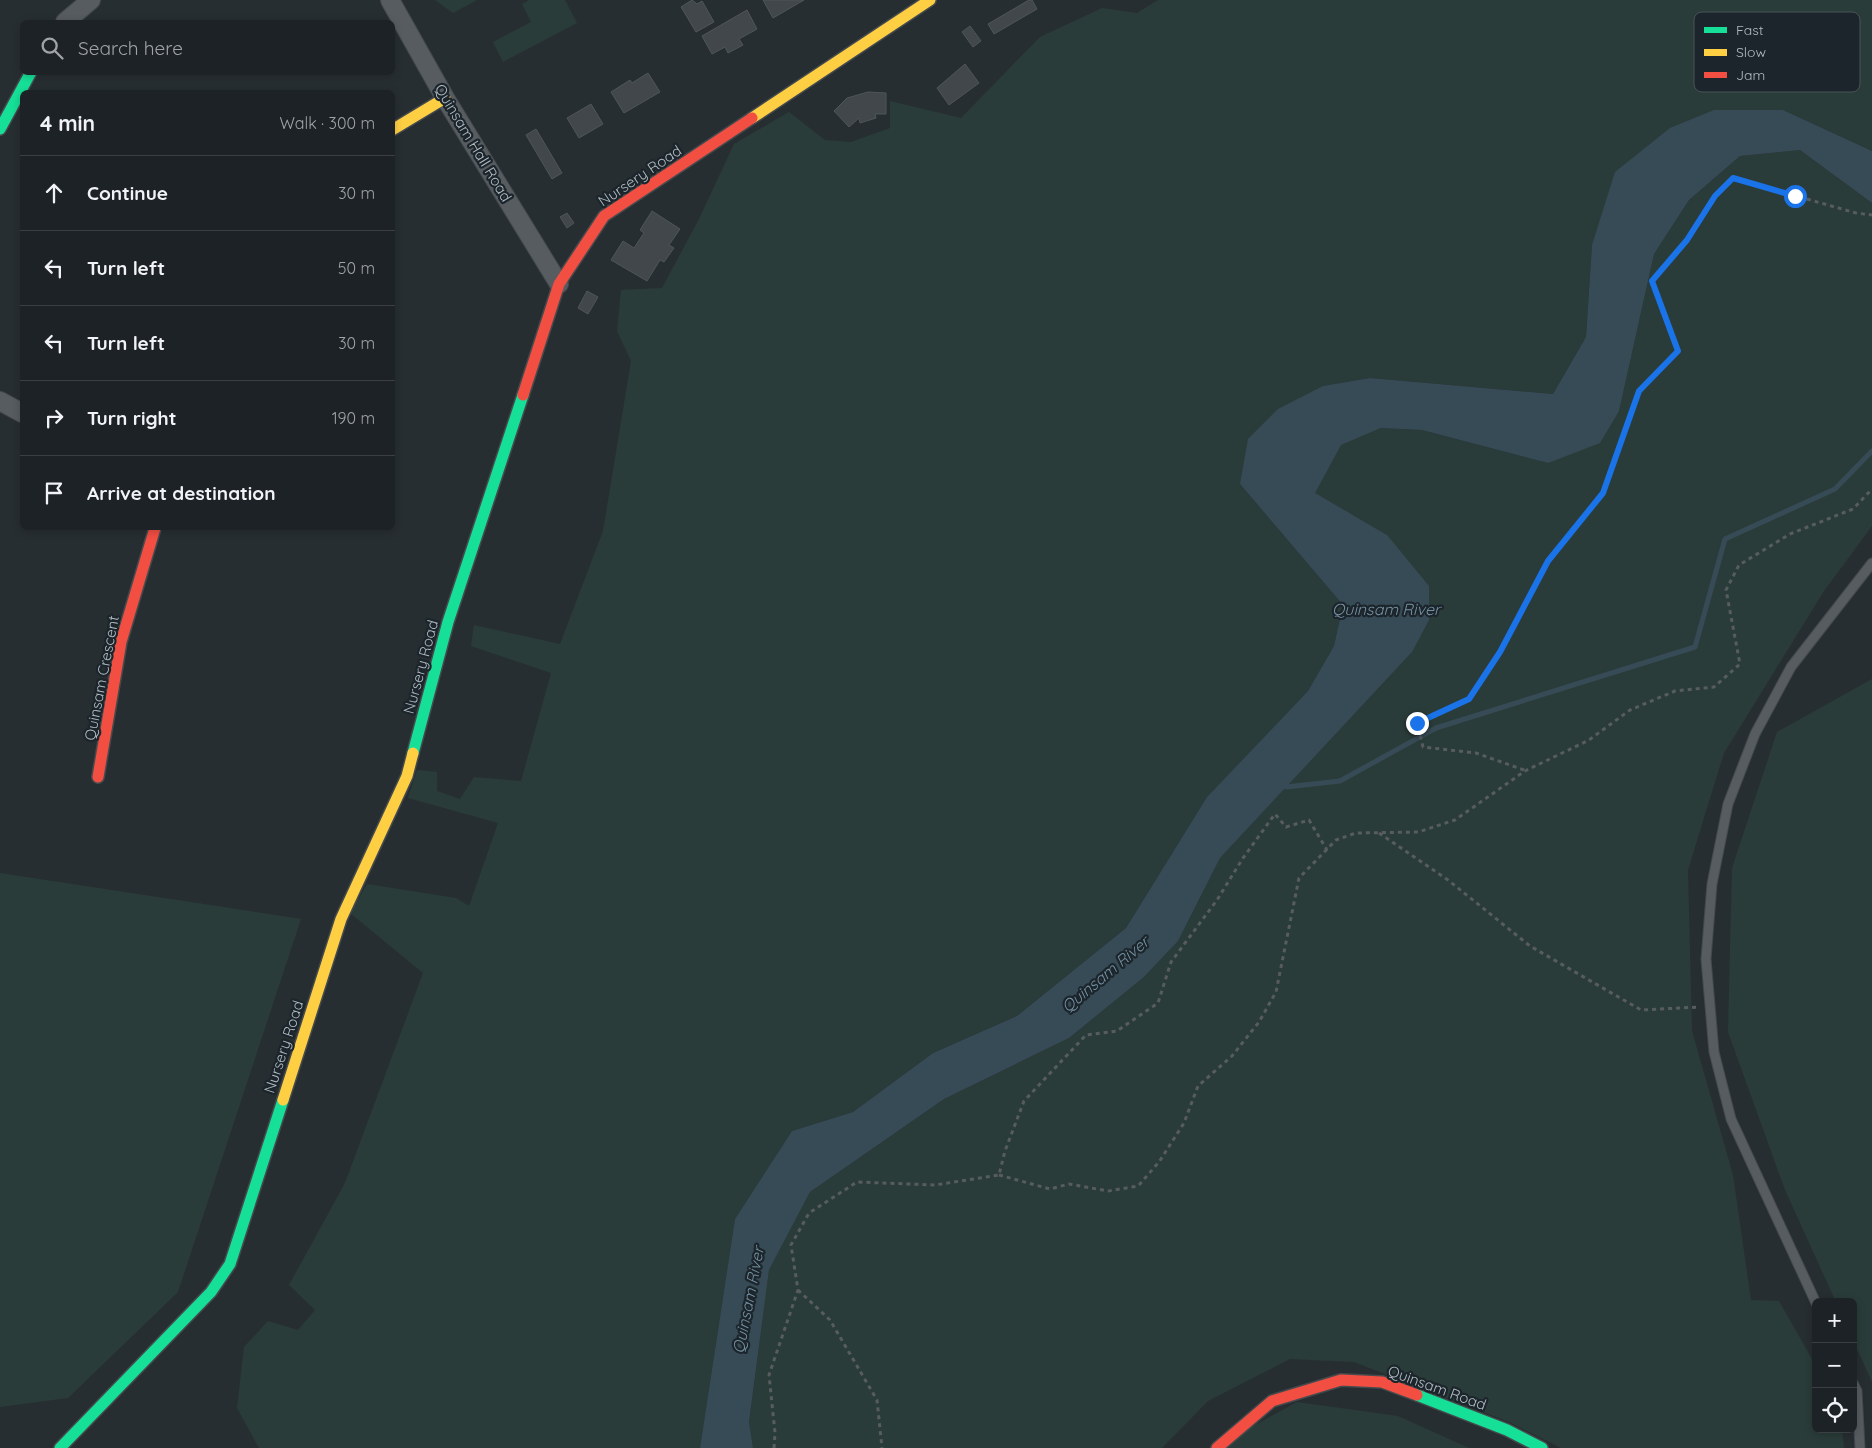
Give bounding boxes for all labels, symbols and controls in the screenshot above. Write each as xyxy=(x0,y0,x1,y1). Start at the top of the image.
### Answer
legend xyxy=(1694,12,1860,92)
search box xyxy=(20,20,395,75)
text: Fast xyxy=(1736,21,1764,39)
icon: search xyxy=(38,34,66,62)
text: Search here xyxy=(78,36,183,60)
text: Slow xyxy=(1736,43,1766,61)
text: Jam xyxy=(1736,66,1765,84)
street label: Quinsam Hall Road xyxy=(431,80,516,205)
text: 4 min xyxy=(40,110,95,136)
text: Walk · 300 m xyxy=(280,113,375,133)
street label: Nursery Road xyxy=(594,141,685,210)
icon: ahead xyxy=(40,179,68,207)
text: Continue xyxy=(87,181,168,205)
text: 30 m xyxy=(338,183,375,203)
route start xyxy=(1784,185,1807,208)
icon: left xyxy=(40,254,68,282)
text: Turn left xyxy=(87,256,165,280)
text: 50 m xyxy=(338,258,375,278)
icon: left xyxy=(40,329,68,357)
text: Turn left xyxy=(87,331,165,355)
text: 30 m xyxy=(338,333,375,353)
icon: right xyxy=(40,404,68,432)
text: Turn right xyxy=(87,406,176,430)
text: 190 m xyxy=(332,408,375,428)
icon: arrive xyxy=(40,479,68,507)
text: Arrive at destination xyxy=(87,481,276,505)
water label: Quinsam River xyxy=(1332,599,1442,619)
street label: Quinsam Crescent xyxy=(80,614,123,742)
street label: Nursery Road xyxy=(399,618,442,716)
route end xyxy=(1406,712,1429,735)
water label: Quinsam River xyxy=(1057,930,1154,1016)
street label: Nursery Road xyxy=(260,998,307,1096)
water label: Quinsam River xyxy=(728,1243,768,1355)
map controls xyxy=(1812,1298,1857,1433)
button: + xyxy=(1812,1298,1857,1343)
button: − xyxy=(1812,1343,1857,1388)
street label: Quinsam Road xyxy=(1385,1361,1489,1414)
button: locate xyxy=(1812,1388,1857,1433)

